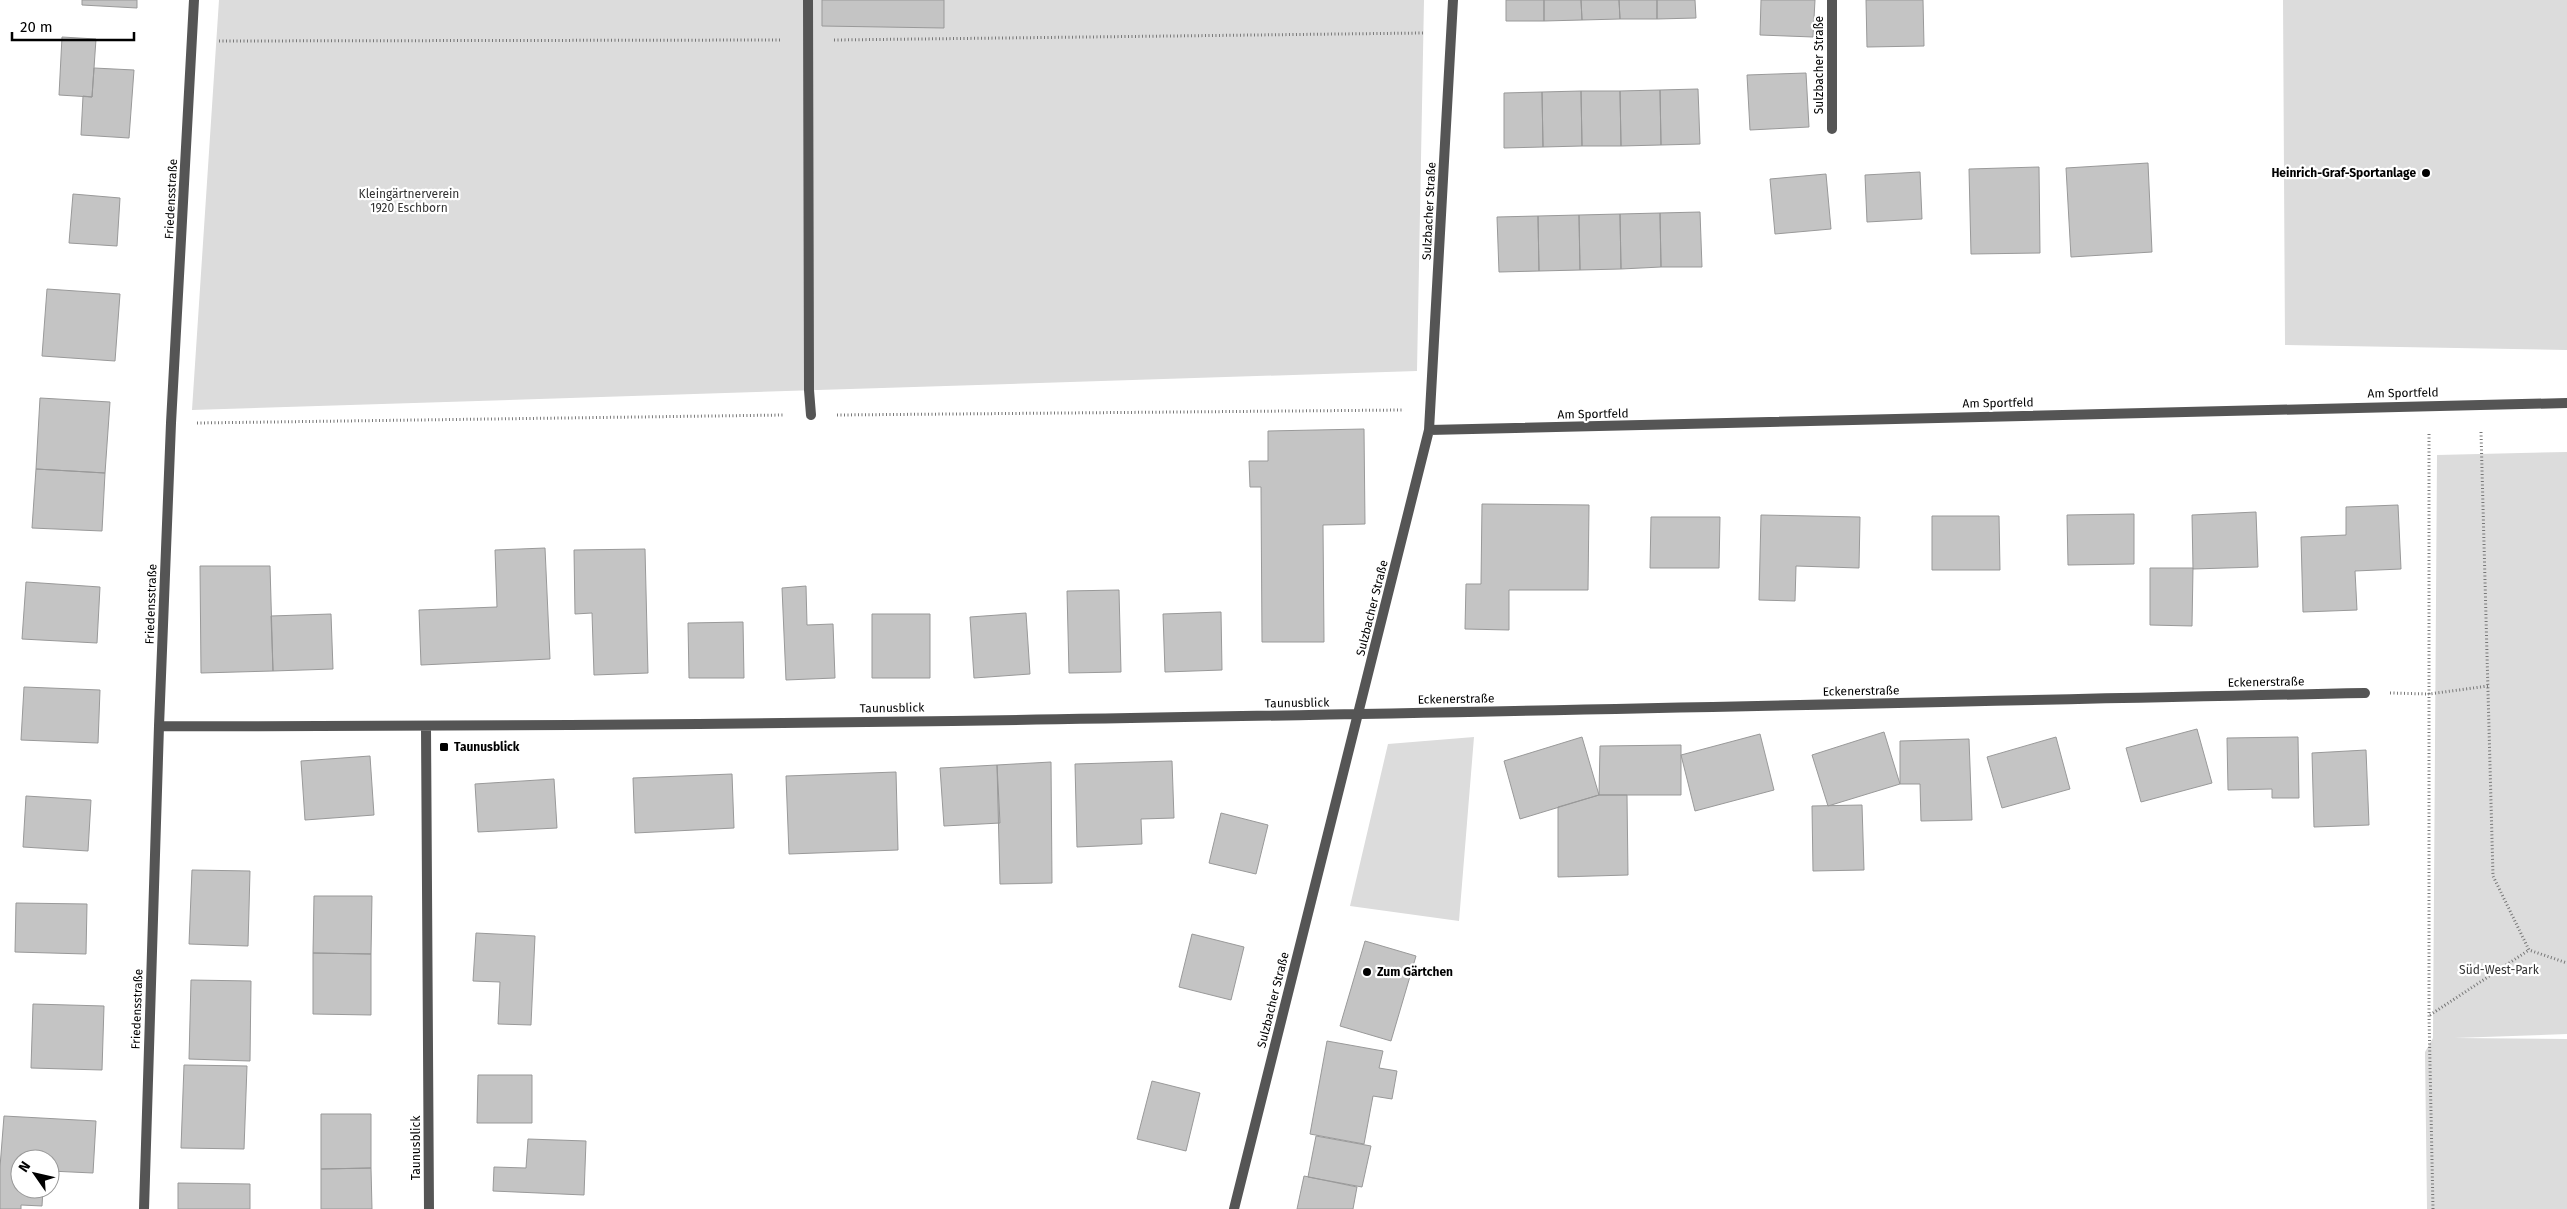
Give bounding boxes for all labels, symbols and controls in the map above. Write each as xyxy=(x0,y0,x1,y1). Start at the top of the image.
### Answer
scale bar xyxy=(12,10,135,42)
street label: Sulzbacher Straße xyxy=(1812,16,1826,114)
text: 20 m xyxy=(20,18,53,36)
street label: Friedensstraße xyxy=(162,158,180,240)
street label: Sulzbacher Straße xyxy=(1419,162,1439,260)
place label: Heinrich-Graf-Sportanlage xyxy=(2271,166,2416,180)
marker: Heinrich-Graf-Sportanlage xyxy=(2420,167,2432,179)
park label: Kleingärtnerverein 1920 Eschborn xyxy=(359,187,459,215)
street label: Am Sportfeld xyxy=(2367,385,2439,401)
street label: Am Sportfeld xyxy=(1962,395,2034,411)
street label: Am Sportfeld xyxy=(1557,406,1629,422)
street label: Sulzbacher Straße xyxy=(1353,559,1391,657)
street label: Friedensstraße xyxy=(143,563,159,645)
street label: Eckenerstraße xyxy=(2227,674,2305,690)
street label: Eckenerstraße xyxy=(1822,683,1900,699)
street label: Eckenerstraße xyxy=(1417,691,1495,707)
street label: Taunusblick xyxy=(1265,695,1330,711)
street label: Taunusblick xyxy=(860,700,925,716)
place label: Taunusblick xyxy=(454,740,520,754)
marker: Taunusblick xyxy=(438,741,450,753)
street label: Sulzbacher Straße xyxy=(1254,951,1292,1049)
park label: Süd-West-Park xyxy=(2459,963,2540,977)
place label: Zum Gärtchen xyxy=(1377,965,1453,979)
marker: Zum Gärtchen xyxy=(1361,966,1373,978)
street label: Friedensstraße xyxy=(129,968,145,1050)
street label: Taunusblick xyxy=(409,1115,423,1180)
north arrow xyxy=(10,1149,60,1199)
text: N xyxy=(15,1158,34,1176)

